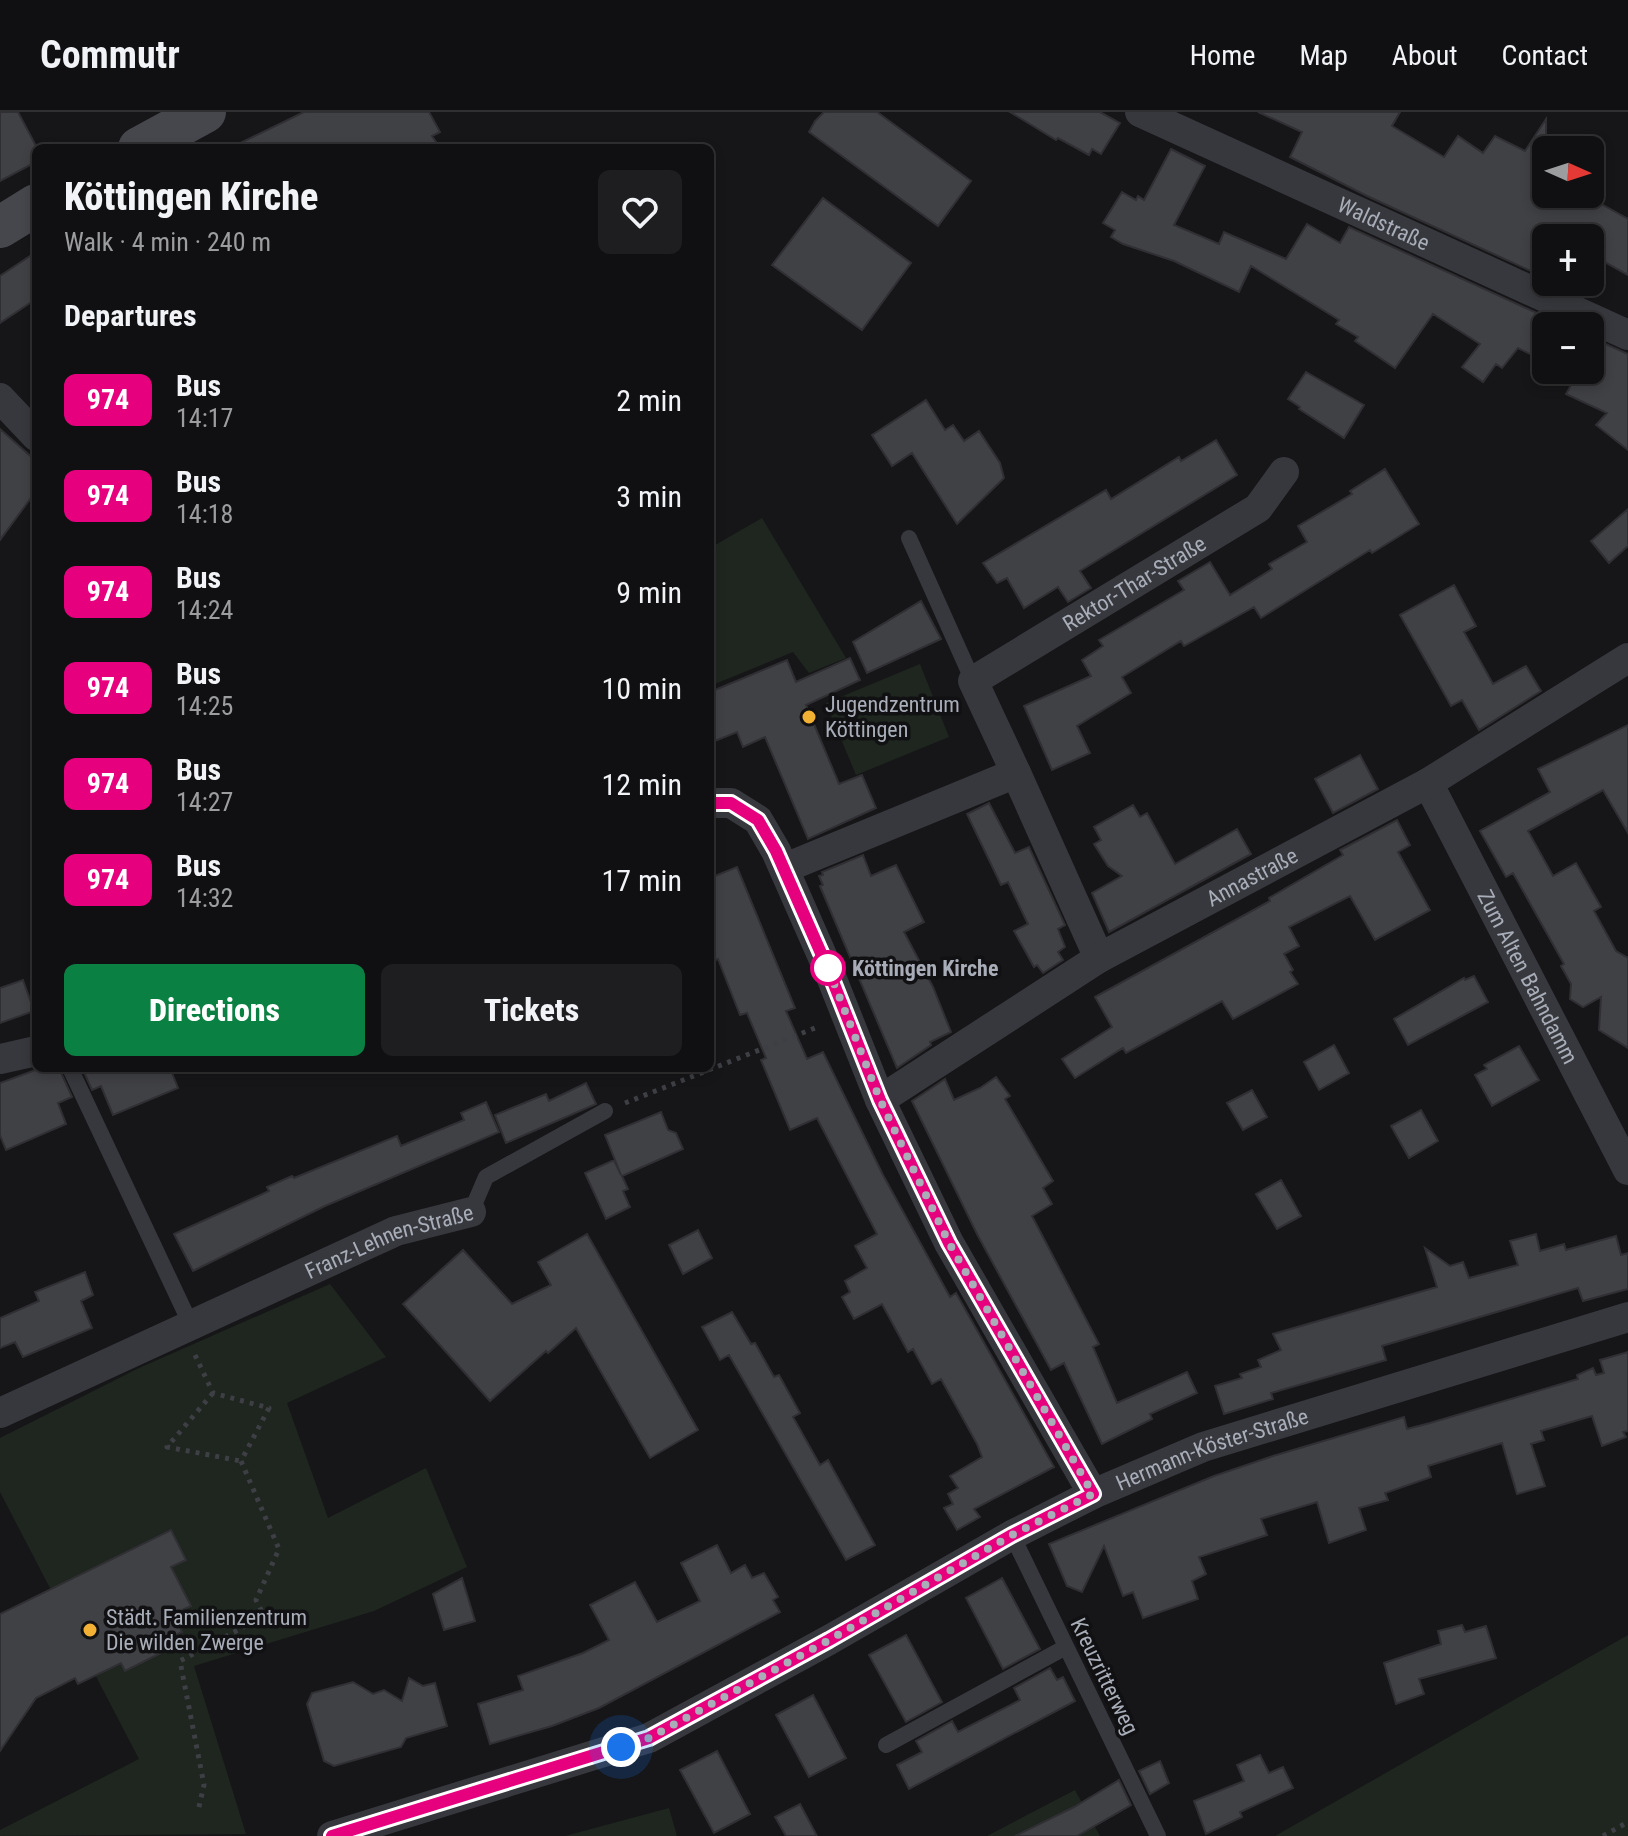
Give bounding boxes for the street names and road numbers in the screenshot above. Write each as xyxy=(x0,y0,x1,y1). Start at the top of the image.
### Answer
street label: Waldstraße xyxy=(1334,192,1433,256)
street label: Rektor-Thar-Straße xyxy=(1058,531,1210,637)
street label: Annastraße xyxy=(1202,843,1302,912)
street label: Zum Alten Bahndamm xyxy=(1472,886,1583,1068)
street label: Franz-Lehnen-Straße xyxy=(301,1200,476,1284)
street label: Hermann-Köster-Straße xyxy=(1112,1404,1311,1496)
street label: Kreuzritterweg xyxy=(1066,1614,1144,1739)

